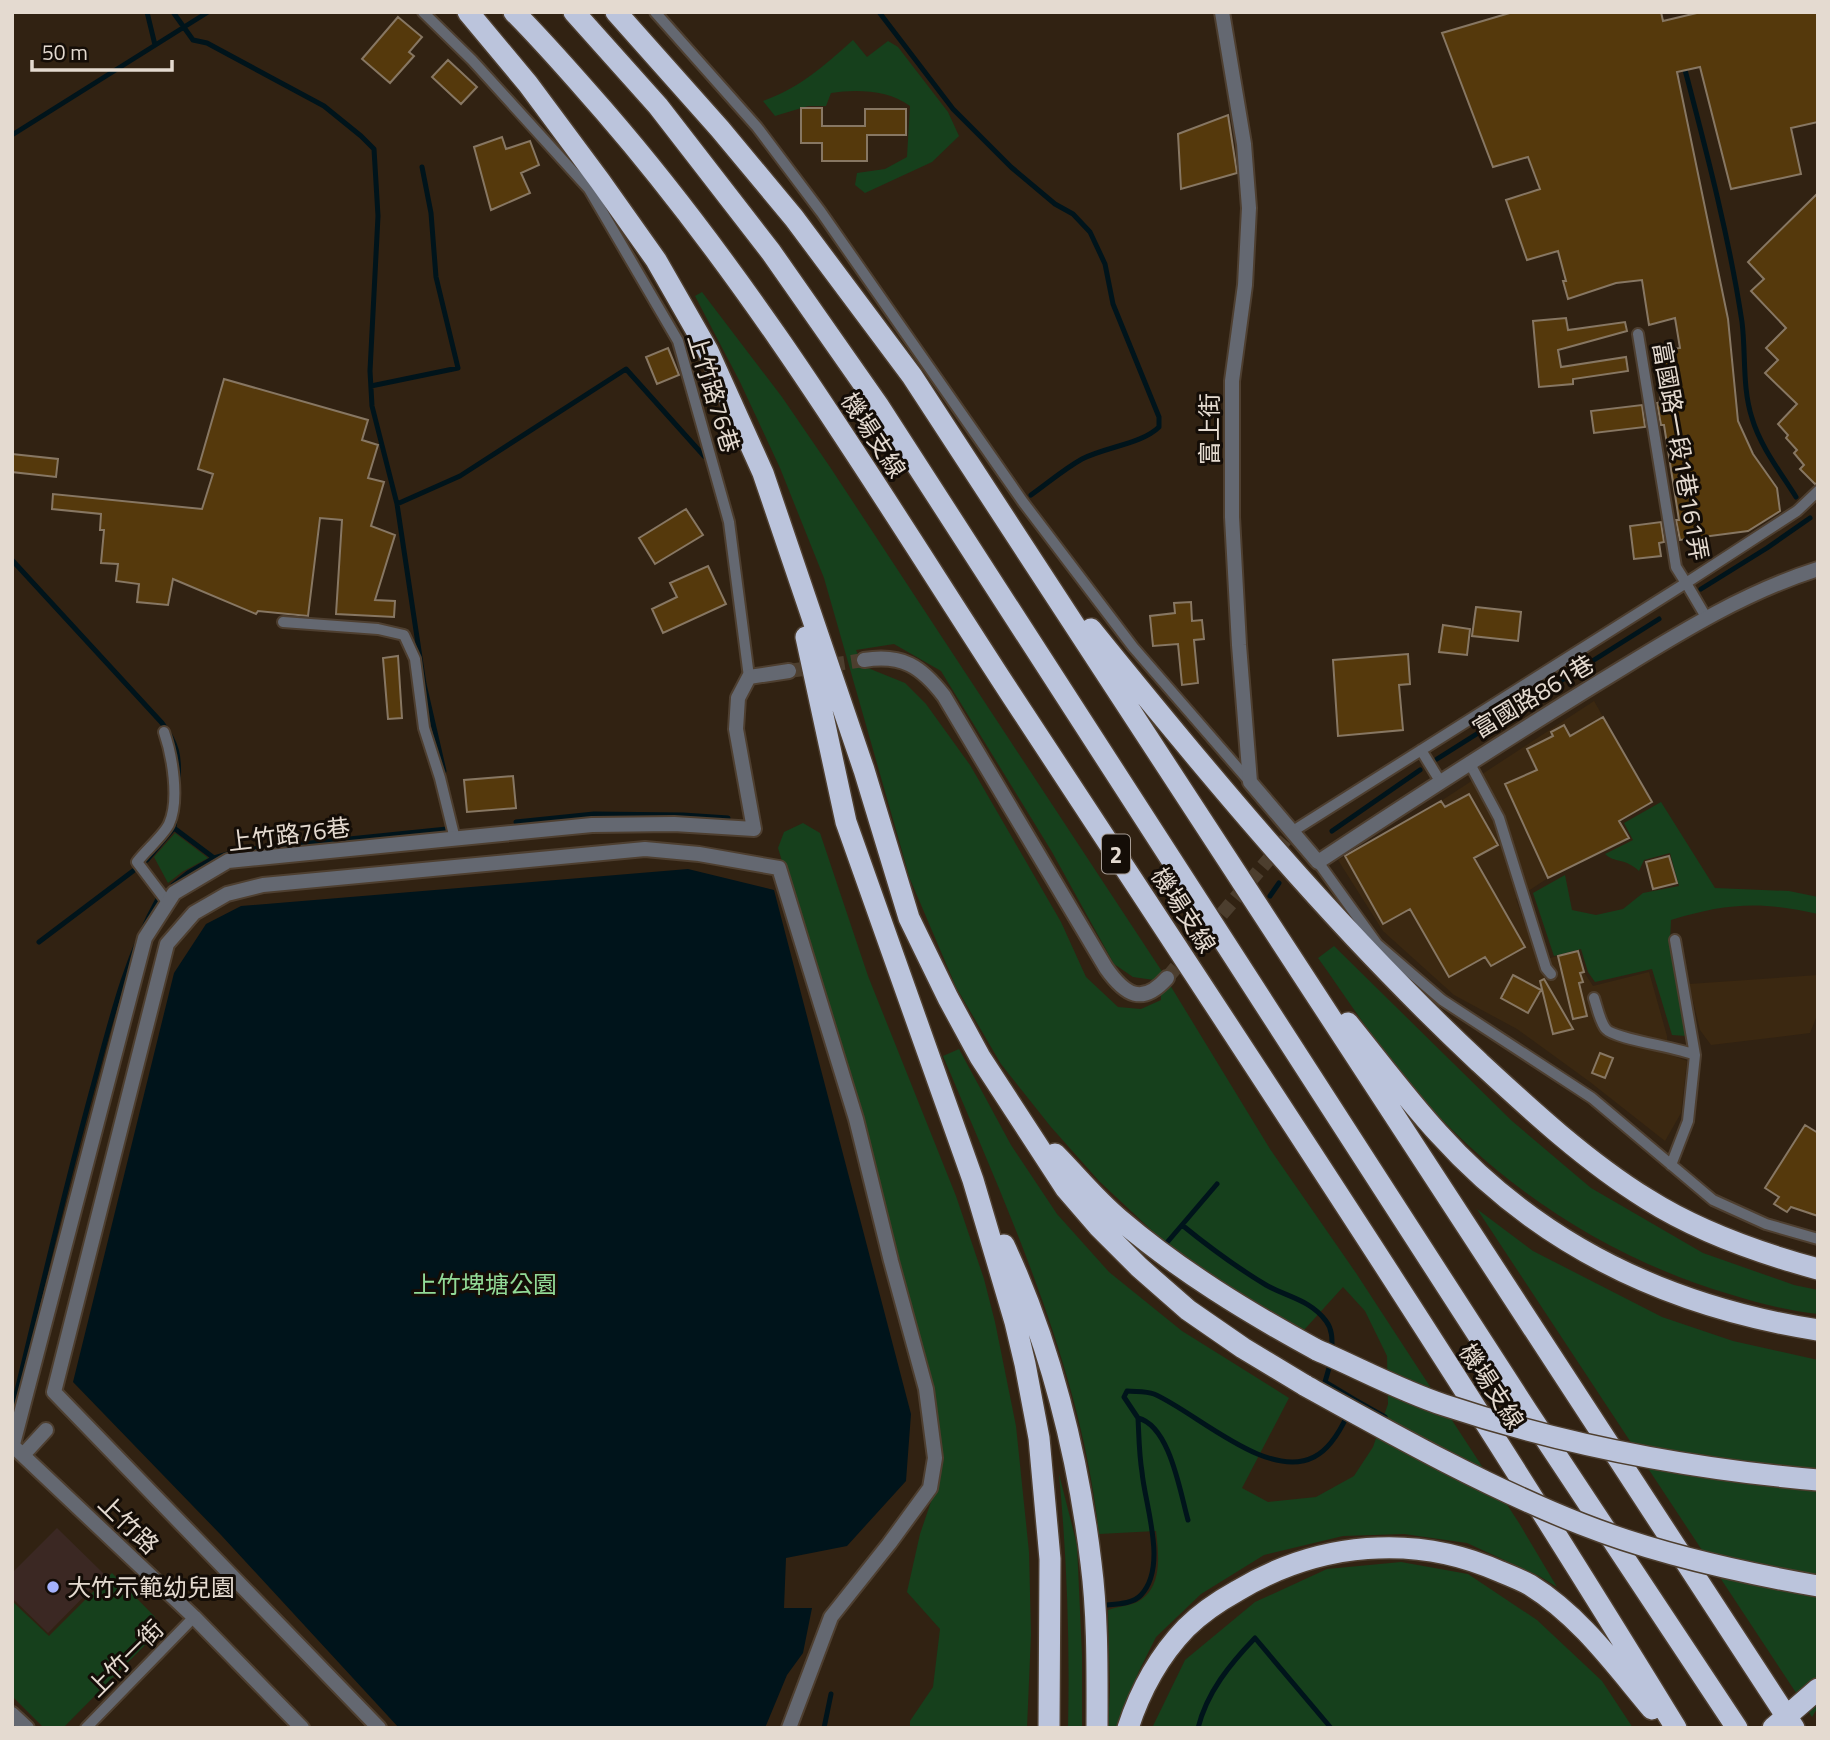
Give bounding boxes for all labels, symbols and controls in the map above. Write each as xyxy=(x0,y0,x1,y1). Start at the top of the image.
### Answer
scale bar xyxy=(32,28,172,72)
text: 50 m xyxy=(42,36,88,68)
street label: 上竹路76巷 xyxy=(679,329,749,457)
street label: 富國路一段1巷161弄 xyxy=(1644,339,1718,563)
street label: 機場支線 xyxy=(833,385,915,485)
street label: 富上街 xyxy=(1191,393,1227,465)
street label: 富國路861巷 xyxy=(1465,645,1601,747)
street label: 上竹路76巷 xyxy=(226,809,352,859)
road number: 2 xyxy=(1102,834,1130,874)
street label: 機場支線 xyxy=(1143,860,1225,960)
park label: 上竹埤塘公園 xyxy=(413,1266,557,1302)
street label: 機場支線 xyxy=(1451,1336,1533,1436)
street label: 上竹路 xyxy=(91,1486,167,1562)
place label: 大竹示範幼兒園 xyxy=(67,1569,235,1605)
marker: 大竹示範幼兒園 xyxy=(45,1579,61,1595)
street label: 上竹一街 xyxy=(78,1611,172,1705)

